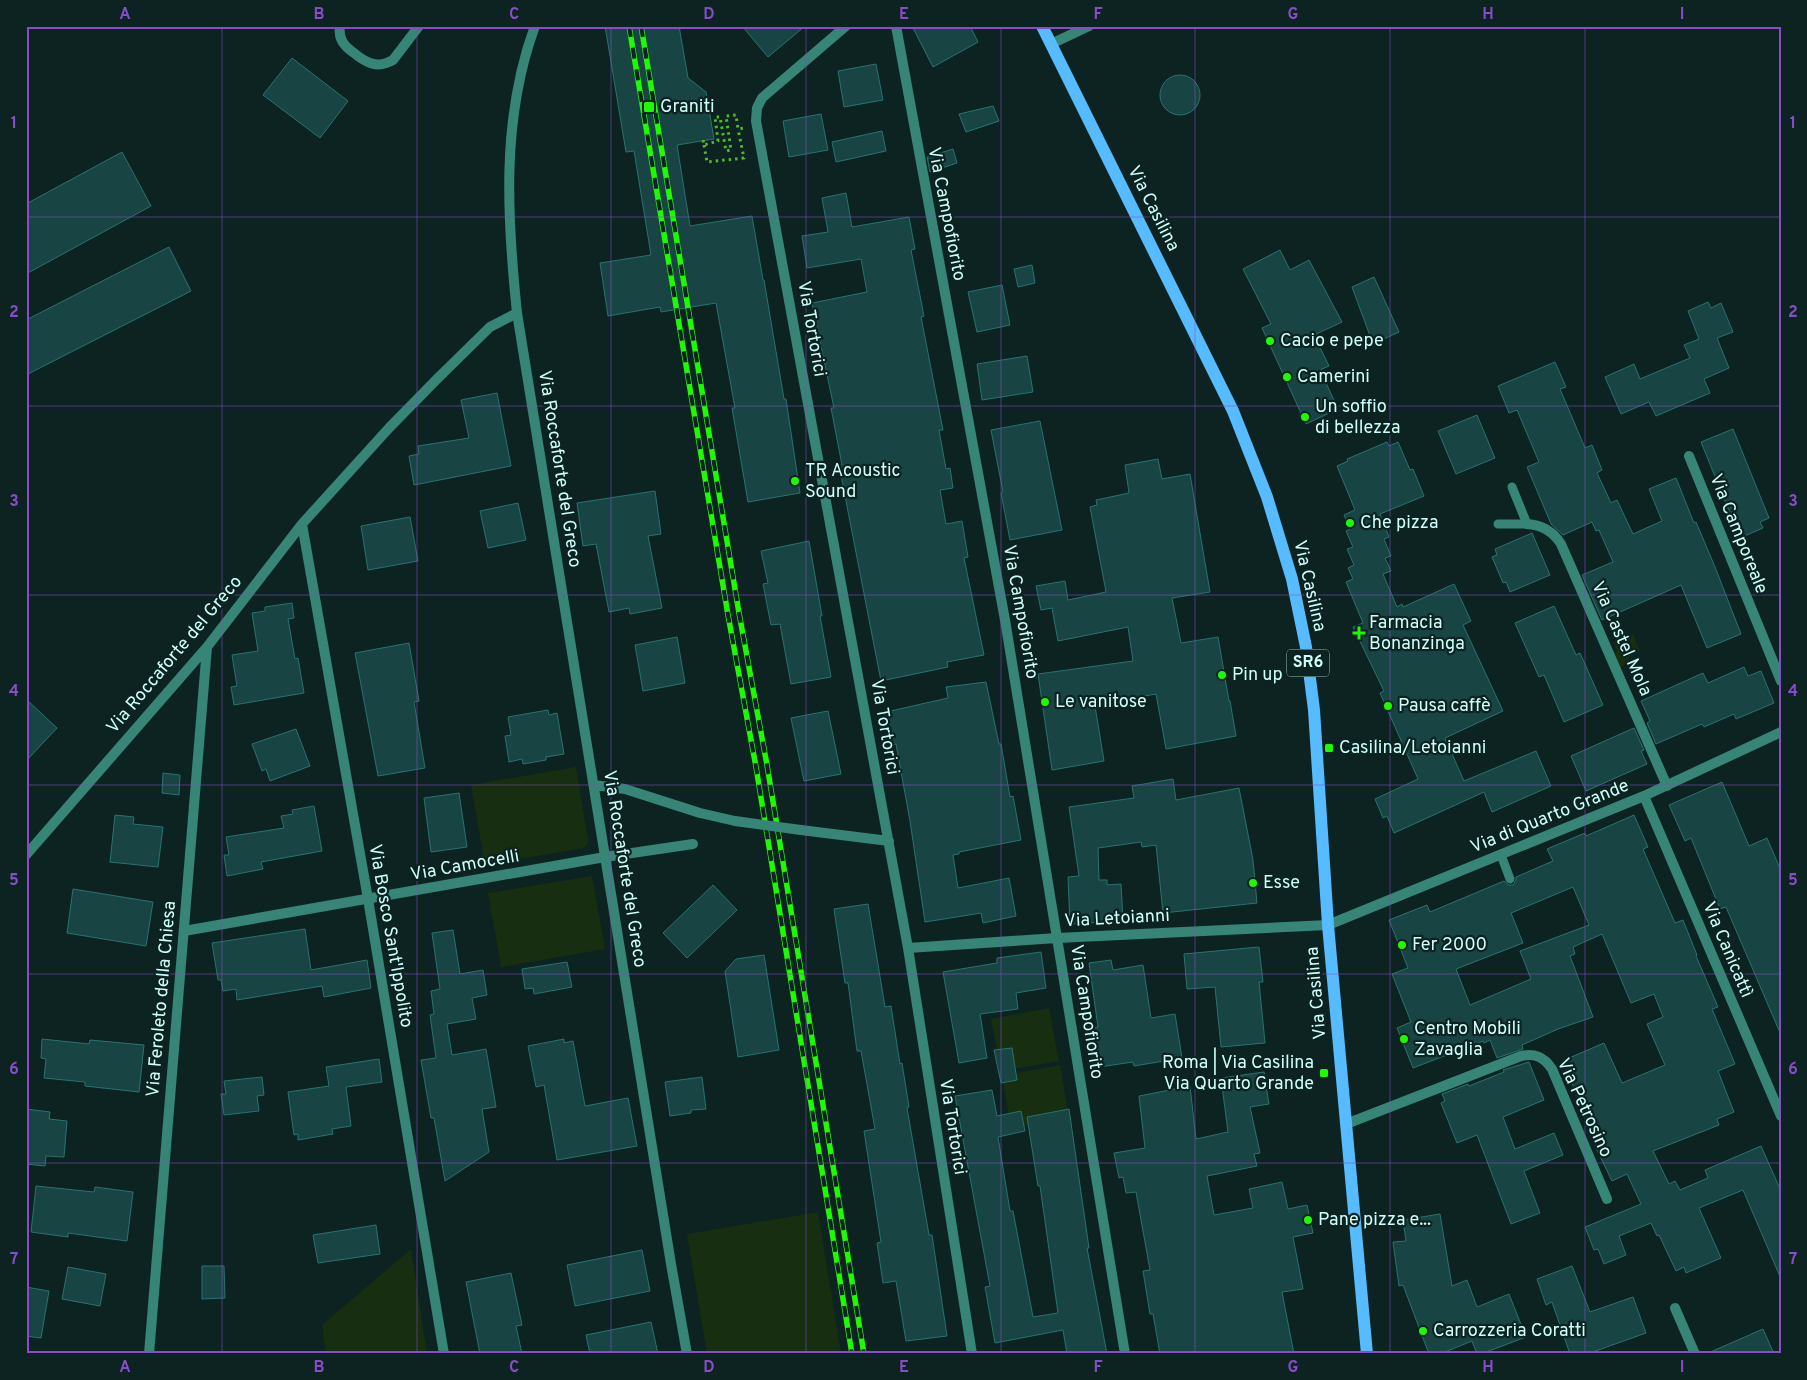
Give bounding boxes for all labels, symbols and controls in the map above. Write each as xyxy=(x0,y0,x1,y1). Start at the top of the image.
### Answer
text: A xyxy=(119,5,131,25)
text: B xyxy=(313,5,325,25)
text: C xyxy=(509,5,519,25)
text: D xyxy=(703,5,715,25)
text: E xyxy=(899,5,909,25)
text: F xyxy=(1093,5,1103,25)
text: G xyxy=(1288,5,1298,25)
text: H xyxy=(1482,5,1494,25)
text: I xyxy=(1680,5,1684,25)
place label: Graniti xyxy=(660,96,714,119)
marker: Graniti xyxy=(642,100,656,114)
text: 1 xyxy=(11,114,17,134)
text: 1 xyxy=(1790,114,1796,134)
street label: Via Campofiorito xyxy=(922,145,970,283)
street label: Via Casilina xyxy=(1122,162,1184,256)
street label: Via Tortorici xyxy=(791,279,831,379)
text: 2 xyxy=(9,303,19,323)
text: 2 xyxy=(1788,303,1798,323)
place label: Cacio e pepe xyxy=(1280,330,1384,353)
marker: Cacio e pepe xyxy=(1264,335,1276,347)
place label: Camerini xyxy=(1297,366,1370,389)
street label: Via Roccaforte del Greco xyxy=(532,369,586,569)
marker: Camerini xyxy=(1281,371,1293,383)
place label: Un soffio di bellezza xyxy=(1315,396,1401,440)
marker: Un soffio di bellezza xyxy=(1299,411,1311,423)
place label: TR Acoustic Sound xyxy=(805,460,901,504)
street label: Via Camporeale xyxy=(1704,471,1772,597)
marker: TR Acoustic Sound xyxy=(789,475,801,487)
text: 3 xyxy=(9,492,19,512)
text: 3 xyxy=(1788,492,1798,512)
place label: Che pizza xyxy=(1360,512,1438,535)
marker: Che pizza xyxy=(1344,517,1356,529)
street label: Via Casilina xyxy=(1287,538,1331,634)
street label: Via Campofiorito xyxy=(997,543,1043,681)
street label: Via Roccaforte del Greco xyxy=(102,571,248,739)
street label: Via Castel Mola xyxy=(1585,578,1657,700)
place label: Farmacia Bonanzinga xyxy=(1369,612,1465,656)
marker: Farmacia Bonanzinga xyxy=(1353,627,1365,639)
road number: SR6 xyxy=(1287,650,1329,676)
place label: Pin up xyxy=(1232,664,1283,687)
marker: Pin up xyxy=(1216,669,1228,681)
street label: Via Tortorici xyxy=(864,677,904,777)
text: 4 xyxy=(9,682,19,702)
text: 4 xyxy=(1788,682,1798,702)
place label: Le vanitose xyxy=(1055,691,1147,714)
place label: Pausa caffè xyxy=(1398,695,1491,718)
marker: Le vanitose xyxy=(1039,696,1051,708)
marker: Pausa caffè xyxy=(1382,700,1394,712)
place label: Casilina/Letoianni xyxy=(1339,737,1486,760)
marker: Casilina/Letoianni xyxy=(1323,742,1335,754)
street label: Via Roccaforte del Greco xyxy=(597,769,651,969)
street label: Via di Quarto Grande xyxy=(1467,775,1633,859)
street label: Via Bosco Sant'Ippolito xyxy=(363,842,417,1030)
street label: Via Camocelli xyxy=(409,845,521,887)
text: 5 xyxy=(9,871,19,891)
text: 5 xyxy=(1788,871,1798,891)
place label: Esse xyxy=(1263,872,1300,895)
marker: Esse xyxy=(1247,877,1259,889)
street label: Via Canicattì xyxy=(1696,898,1758,1002)
street label: Via Feroleto della Chiesa xyxy=(142,900,182,1098)
street label: Via Letoianni xyxy=(1064,905,1170,933)
place label: Fer 2000 xyxy=(1412,934,1487,957)
marker: Fer 2000 xyxy=(1396,939,1408,951)
street label: Via Campofiorito xyxy=(1064,943,1108,1081)
street label: Via Casilina xyxy=(1301,946,1333,1040)
place label: Centro Mobili Zavaglia xyxy=(1414,1018,1521,1062)
marker: Centro Mobili Zavaglia xyxy=(1398,1033,1410,1045)
place label: Roma | Via Casilina Via Quarto Grande xyxy=(1162,1047,1314,1096)
street label: Via Petrosino xyxy=(1551,1055,1617,1161)
text: 6 xyxy=(9,1060,19,1080)
text: 6 xyxy=(1788,1060,1798,1080)
marker: Roma | Via Casilina Via Quarto Grande xyxy=(1318,1067,1330,1079)
street label: Via Tortorici xyxy=(933,1077,971,1177)
place label: Pane pizza e... xyxy=(1318,1209,1431,1232)
marker: Pane pizza e... xyxy=(1302,1214,1314,1226)
text: 7 xyxy=(10,1250,18,1270)
text: 7 xyxy=(1789,1250,1797,1270)
place label: Carrozzeria Coratti xyxy=(1433,1320,1586,1343)
marker: Carrozzeria Coratti xyxy=(1417,1325,1429,1337)
text: A xyxy=(119,1358,131,1378)
text: B xyxy=(313,1358,325,1378)
text: C xyxy=(509,1358,519,1378)
text: D xyxy=(703,1358,715,1378)
text: E xyxy=(899,1358,909,1378)
text: F xyxy=(1093,1358,1103,1378)
text: G xyxy=(1288,1358,1298,1378)
text: H xyxy=(1482,1358,1494,1378)
text: I xyxy=(1680,1358,1684,1378)

